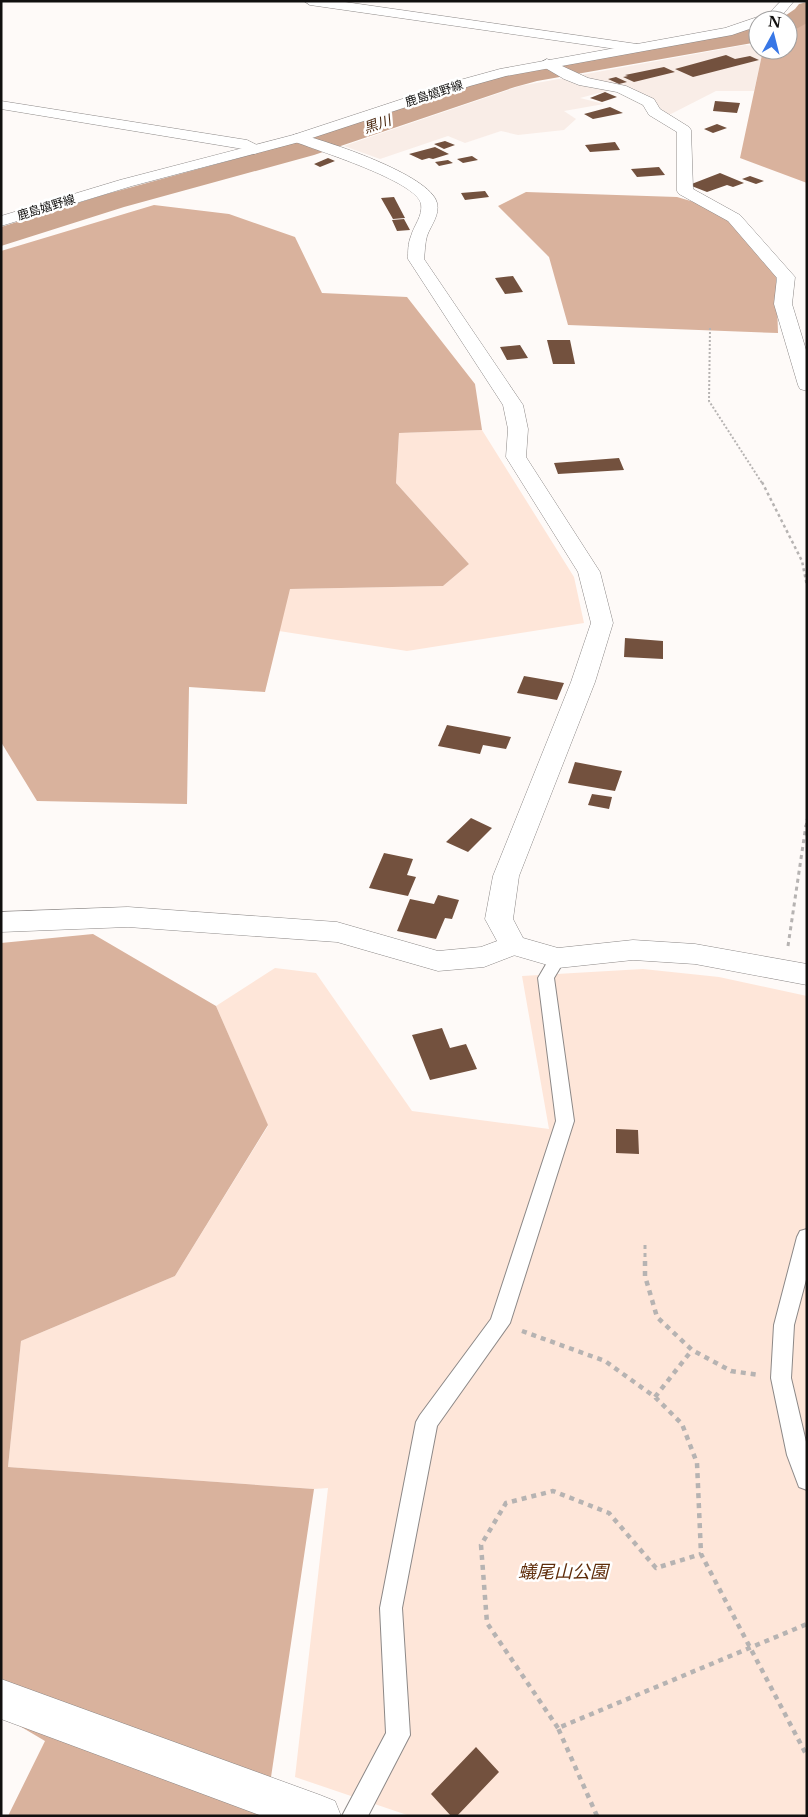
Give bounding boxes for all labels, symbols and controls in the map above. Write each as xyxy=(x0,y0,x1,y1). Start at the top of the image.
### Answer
north arrow xyxy=(748,10,798,60)
text: N xyxy=(767,12,782,32)
street label: 鹿島嬉野線 xyxy=(403,77,465,109)
water label: 黒川 xyxy=(361,110,395,137)
street label: 鹿島嬉野線 xyxy=(15,191,77,223)
park label: 蟻尾山公園 xyxy=(518,1561,611,1583)

